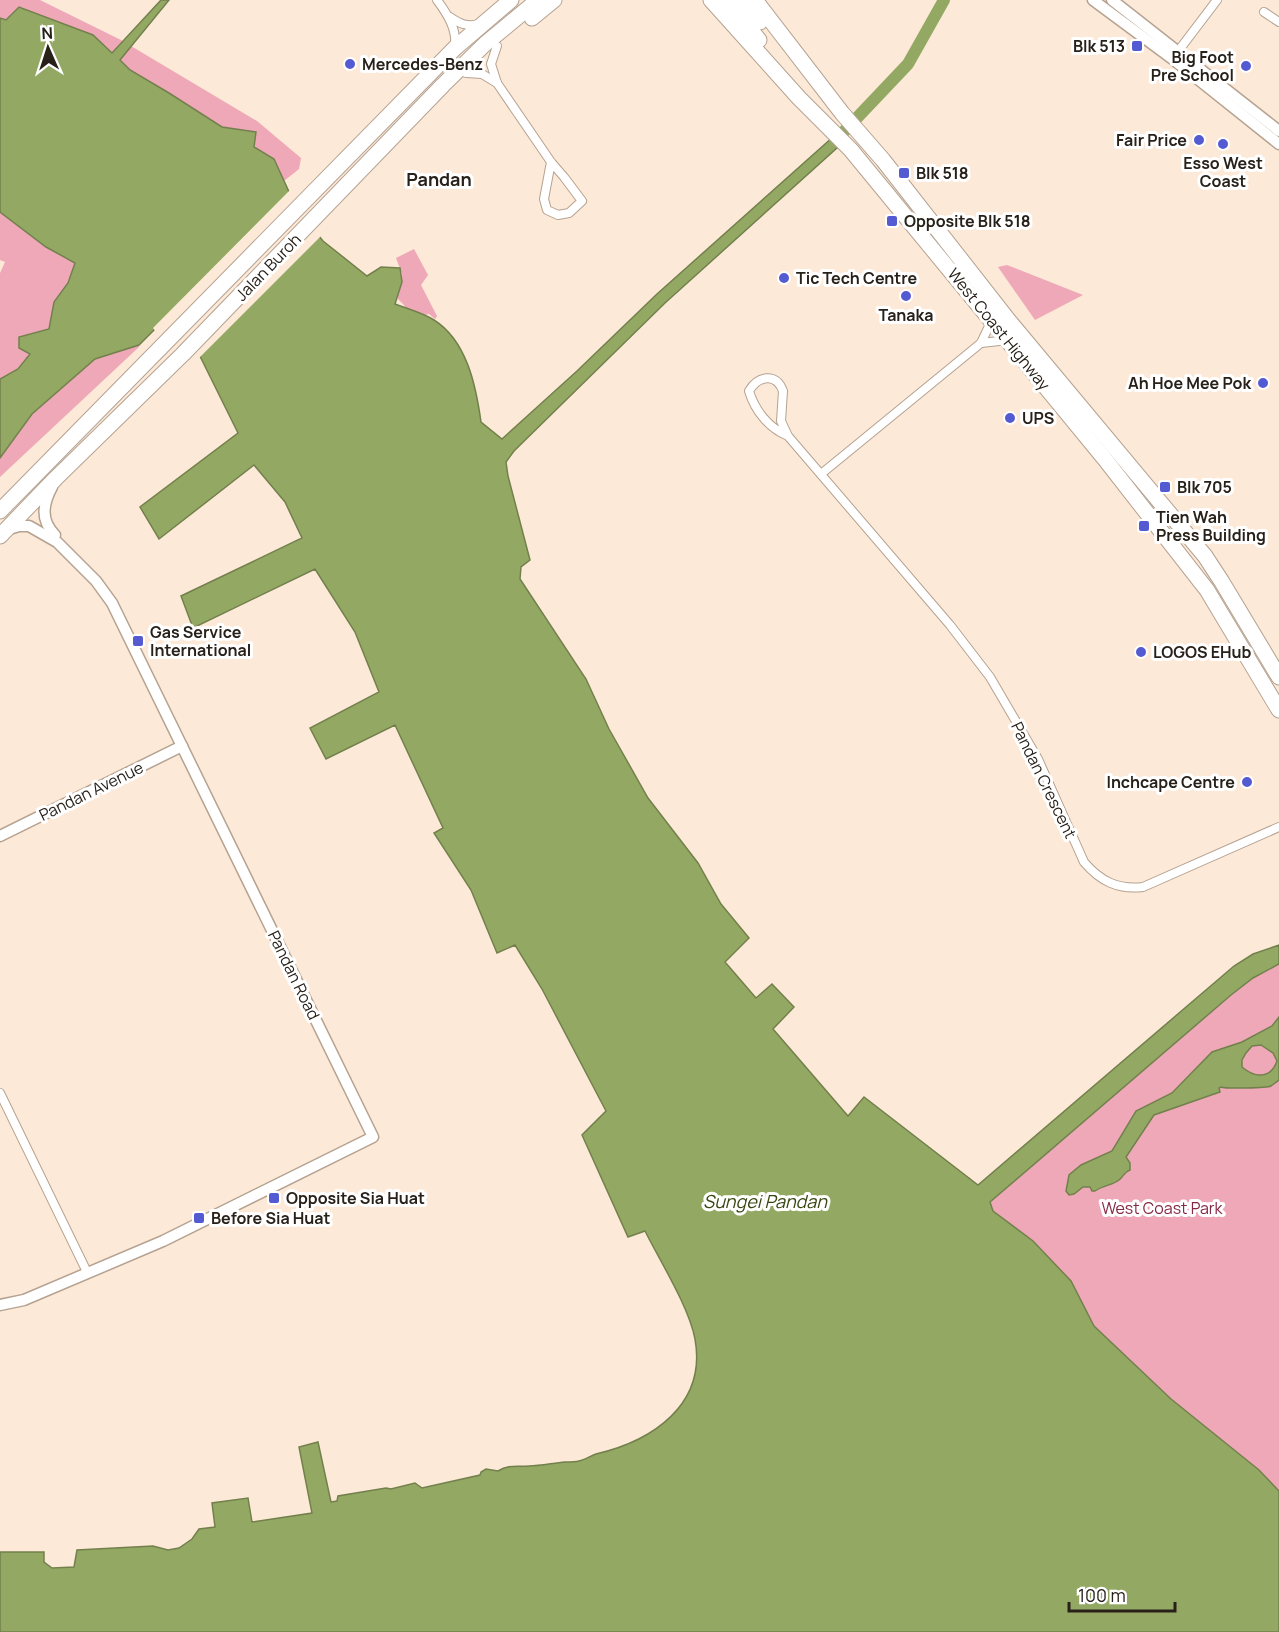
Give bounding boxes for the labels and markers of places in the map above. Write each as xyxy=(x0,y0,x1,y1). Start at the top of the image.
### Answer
place label: Blk 513 xyxy=(1073,35,1125,57)
marker: Blk 513 xyxy=(1130,39,1144,53)
place label: Big Foot Pre School xyxy=(1151,46,1234,86)
place label: Mercedes-Benz xyxy=(362,53,483,75)
marker: Mercedes-Benz xyxy=(343,57,357,71)
marker: Big Foot Pre School xyxy=(1239,59,1253,73)
place label: Fair Price xyxy=(1116,129,1187,151)
marker: Fair Price xyxy=(1192,133,1206,147)
marker: Esso West Coast xyxy=(1216,137,1230,151)
place label: Esso West Coast xyxy=(1183,152,1263,192)
place label: Blk 518 xyxy=(916,162,969,184)
marker: Blk 518 xyxy=(897,166,911,180)
place label: Opposite Blk 518 xyxy=(904,210,1030,232)
marker: Opposite Blk 518 xyxy=(885,214,899,228)
place label: Tic Tech Centre xyxy=(796,267,917,289)
marker: Tic Tech Centre xyxy=(777,271,791,285)
marker: Tanaka xyxy=(899,289,913,303)
place label: Tanaka xyxy=(879,304,933,326)
place label: Ah Hoe Mee Pok xyxy=(1128,372,1251,394)
marker: Ah Hoe Mee Pok xyxy=(1256,376,1270,390)
place label: UPS xyxy=(1022,407,1054,429)
marker: UPS xyxy=(1003,411,1017,425)
place label: Blk 705 xyxy=(1177,476,1232,498)
marker: Blk 705 xyxy=(1158,480,1172,494)
place label: Tien Wah Press Building xyxy=(1156,506,1266,546)
marker: Tien Wah Press Building xyxy=(1137,519,1151,533)
place label: Gas Service International xyxy=(150,621,251,661)
marker: Gas Service International xyxy=(131,634,145,648)
place label: LOGOS EHub xyxy=(1153,641,1252,663)
marker: LOGOS EHub xyxy=(1134,645,1148,659)
place label: Inchcape Centre xyxy=(1106,771,1235,793)
marker: Inchcape Centre xyxy=(1240,775,1254,789)
place label: Opposite Sia Huat xyxy=(286,1187,425,1209)
marker: Opposite Sia Huat xyxy=(267,1191,281,1205)
place label: Before Sia Huat xyxy=(211,1207,331,1229)
marker: Before Sia Huat xyxy=(192,1211,206,1225)

